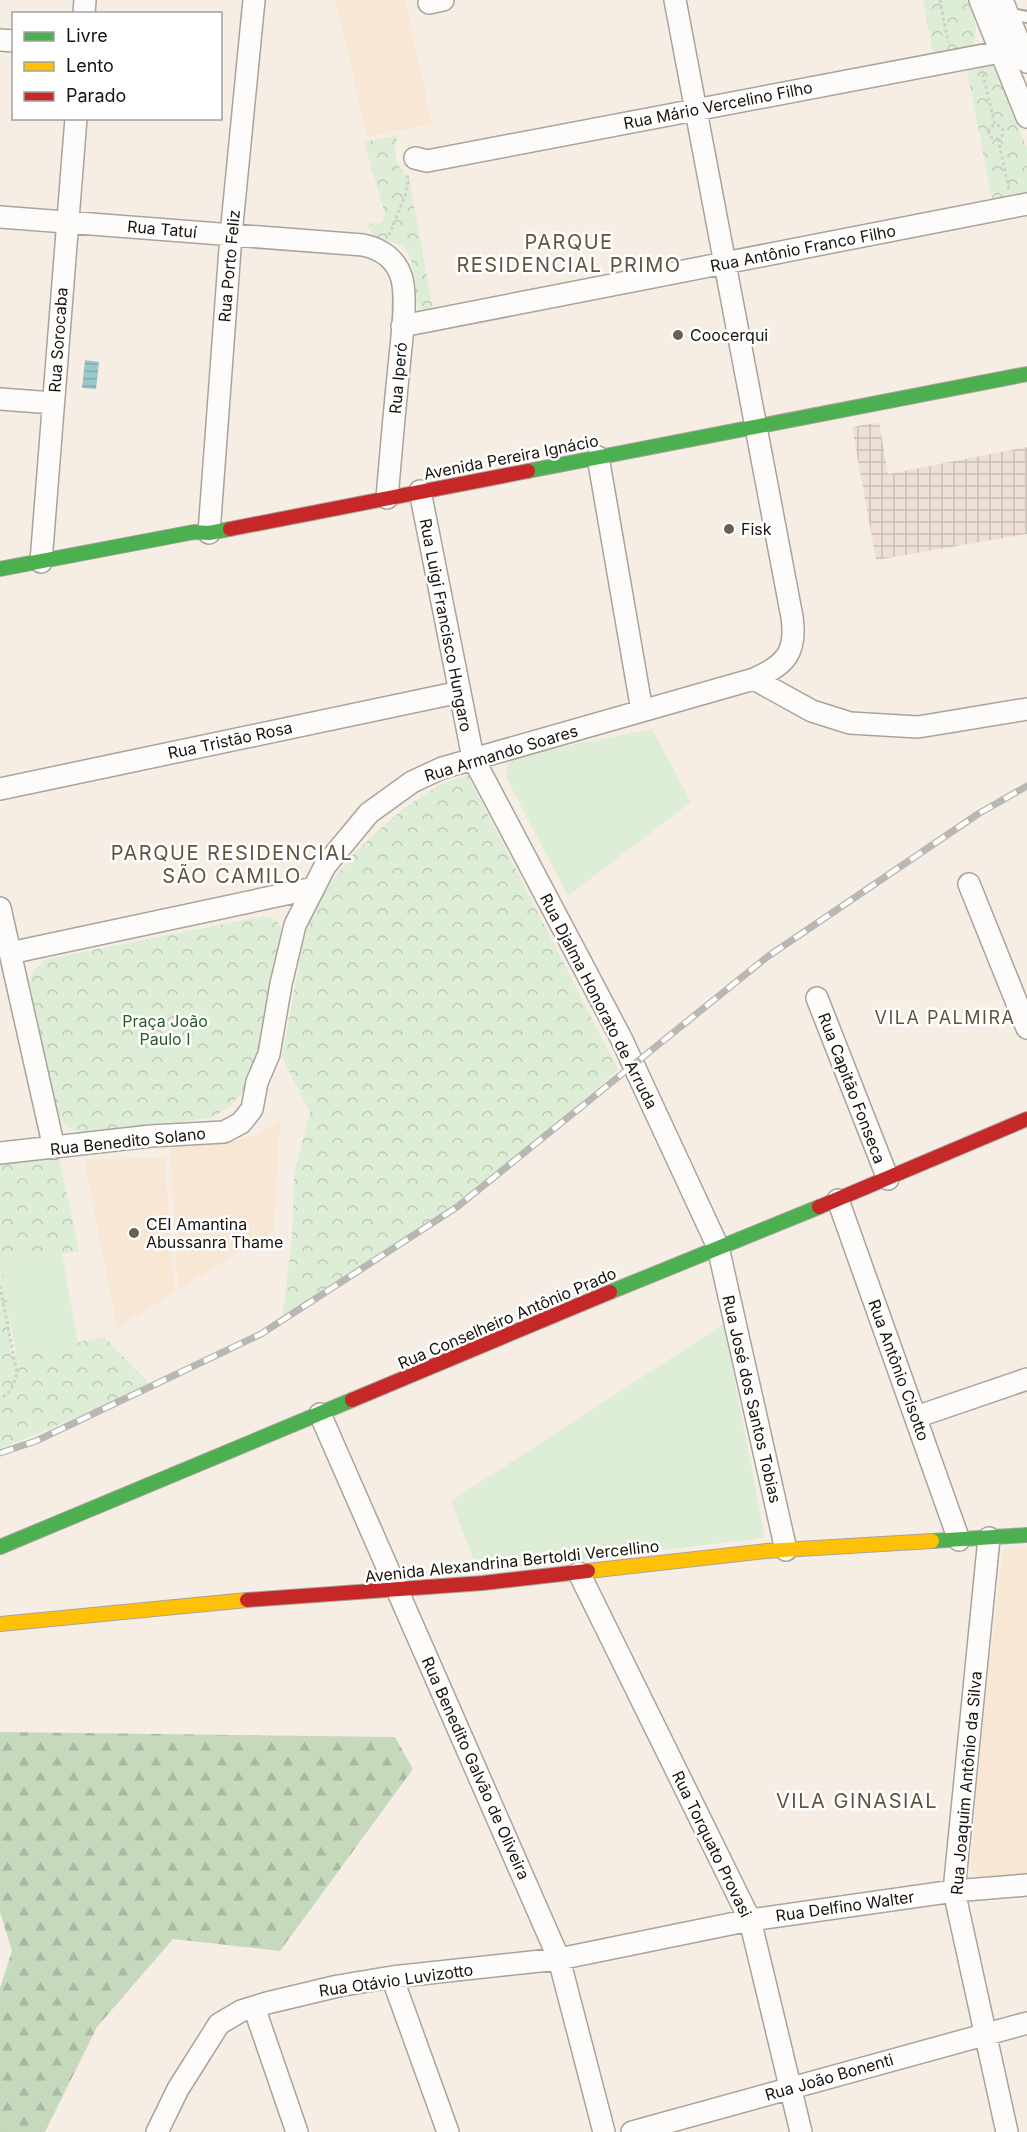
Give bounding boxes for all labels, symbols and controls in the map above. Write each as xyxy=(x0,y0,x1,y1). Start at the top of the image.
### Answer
legend xyxy=(12,12,222,120)
text: Livre xyxy=(66,25,108,46)
text: Lento xyxy=(66,55,114,76)
street label: Rua Mário Vercelino Filho xyxy=(622,77,814,133)
text: Parado xyxy=(66,85,126,106)
street label: Rua Porto Feliz xyxy=(214,209,244,323)
street label: Rua Tatuí xyxy=(126,216,198,242)
street label: Rua Antônio Franco Filho xyxy=(708,220,898,276)
district label: PARQUE RESIDENCIAL PRIMO xyxy=(456,230,682,277)
street label: Rua Sorocaba xyxy=(44,287,72,393)
place label: Coocerqui xyxy=(690,325,768,345)
marker: Coocerqui xyxy=(671,328,685,342)
street label: Rua Iperó xyxy=(385,341,411,415)
street label: Avenida Pereira Ignácio xyxy=(422,430,600,484)
street label: Rua Luigi Francisco Hungaro xyxy=(415,517,477,733)
place label: Fisk xyxy=(741,519,772,539)
marker: Fisk xyxy=(722,522,736,536)
street label: Rua Tristão Rosa xyxy=(166,717,294,763)
street label: Rua Armando Soares xyxy=(422,720,580,786)
district label: PARQUE RESIDENCIAL SÃO CAMILO xyxy=(111,841,353,888)
street label: Rua Djalma Honorato de Arruda xyxy=(536,890,662,1112)
district label: VILA PALMIRA xyxy=(875,1007,1015,1028)
street label: Rua Capitão Fonseca xyxy=(814,1010,890,1166)
park label: Praça João Paulo I xyxy=(122,1011,208,1049)
street label: Rua Benedito Solano xyxy=(49,1123,207,1159)
place label: CEI Amantina Abussanra Thame xyxy=(146,1214,283,1252)
marker: CEI Amantina Abussanra Thame xyxy=(127,1226,141,1240)
street label: Rua Conselheiro Antônio Prado xyxy=(395,1263,619,1373)
street label: Rua José dos Santos Tobias xyxy=(718,1293,786,1505)
street label: Rua Antônio Cisotto xyxy=(864,1297,934,1443)
street label: Avenida Alexandrina Bertoldi Vercellino xyxy=(364,1536,660,1586)
street label: Rua Benedito Galvão de Oliveira xyxy=(418,1653,534,1883)
street label: Rua Joaquim Antônio da Silva xyxy=(946,1670,986,1896)
street label: Rua Torquato Provasi xyxy=(668,1767,756,1921)
district label: VILA GINASIAL xyxy=(776,1789,938,1813)
street label: Rua Delfino Walter xyxy=(774,1886,916,1926)
street label: Rua Otávio Luvizotto xyxy=(318,1959,474,2001)
street label: Rua João Bonenti xyxy=(763,2049,895,2105)

